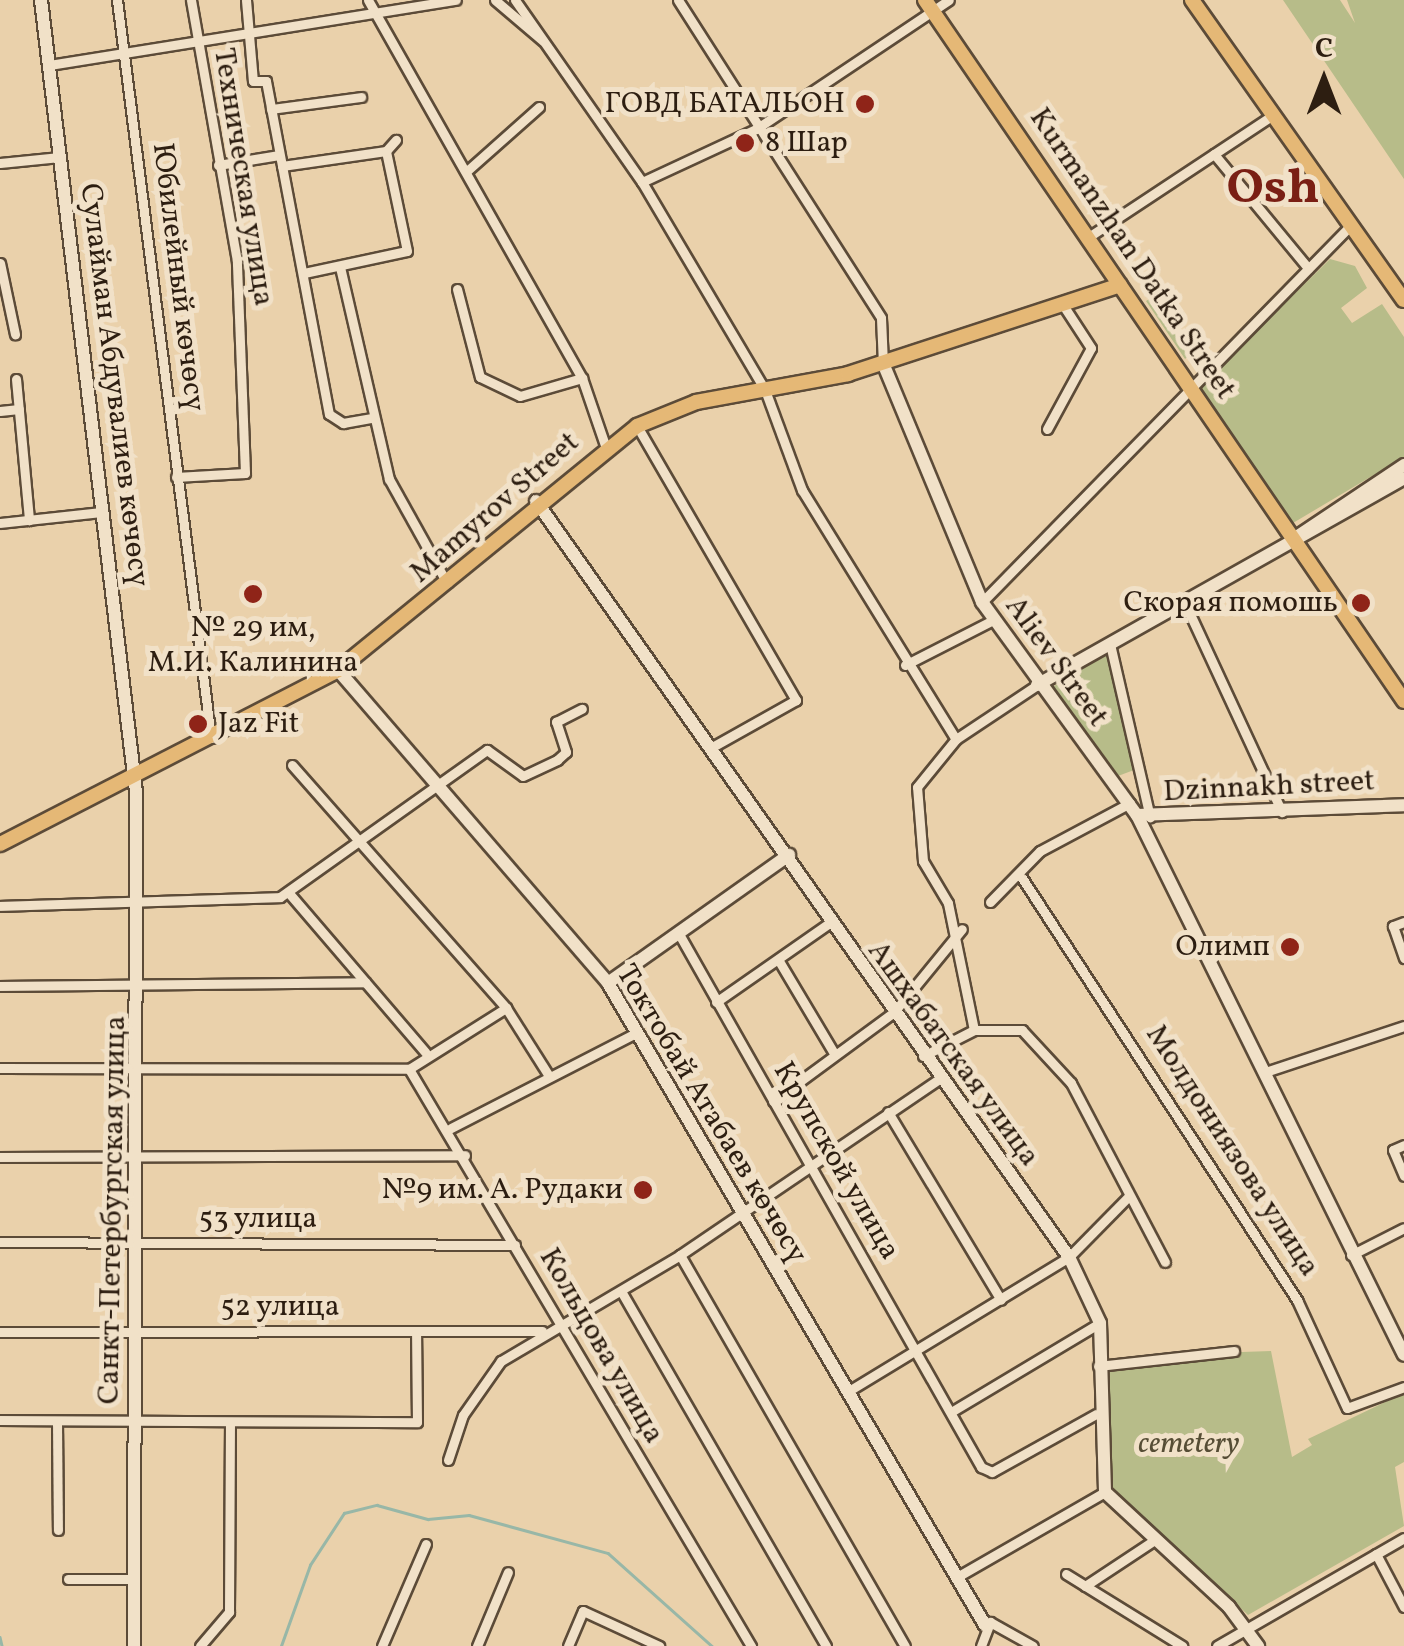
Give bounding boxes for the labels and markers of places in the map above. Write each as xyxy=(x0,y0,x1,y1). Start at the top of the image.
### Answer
place label: ГОВД БАТАЛЬОН xyxy=(604,86,845,122)
marker: ГОВД БАТАЛЬОН xyxy=(854,93,876,115)
place label: 8 Шар xyxy=(765,125,848,161)
marker: 8 Шар xyxy=(734,132,756,154)
marker: № 29 им, М.И. Калинина xyxy=(242,583,264,605)
place label: Скорая помошь xyxy=(1124,585,1338,621)
marker: Скорая помошь xyxy=(1348,590,1374,616)
place label: № 29 им, М.И. Калинина xyxy=(148,610,358,680)
place label: Jaz Fit xyxy=(218,706,299,742)
marker: Jaz Fit xyxy=(187,713,209,735)
place label: Олимп xyxy=(1175,929,1270,965)
marker: Олимп xyxy=(1279,936,1301,958)
place label: №9 им. А. Рудаки xyxy=(381,1172,623,1208)
marker: №9 им. А. Рудаки xyxy=(632,1179,654,1201)

